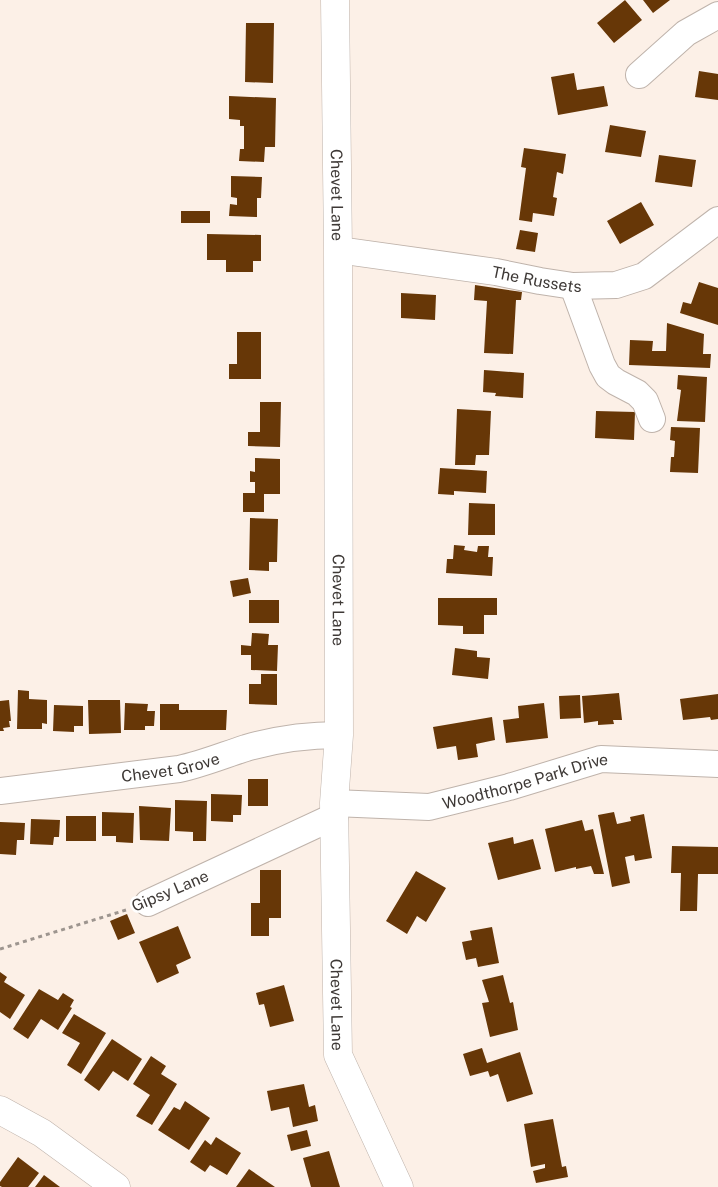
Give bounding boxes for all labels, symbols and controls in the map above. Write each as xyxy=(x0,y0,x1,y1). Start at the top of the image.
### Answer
street label: Chevet Lane xyxy=(327,149,347,241)
street label: The Russets xyxy=(490,262,582,295)
street label: Chevet Lane xyxy=(329,554,348,646)
street label: Chevet Grove xyxy=(120,748,222,786)
street label: Woodthorpe Park Drive xyxy=(440,749,609,813)
street label: Gipsy Lane xyxy=(129,866,211,916)
street label: Chevet Lane xyxy=(327,959,347,1051)

